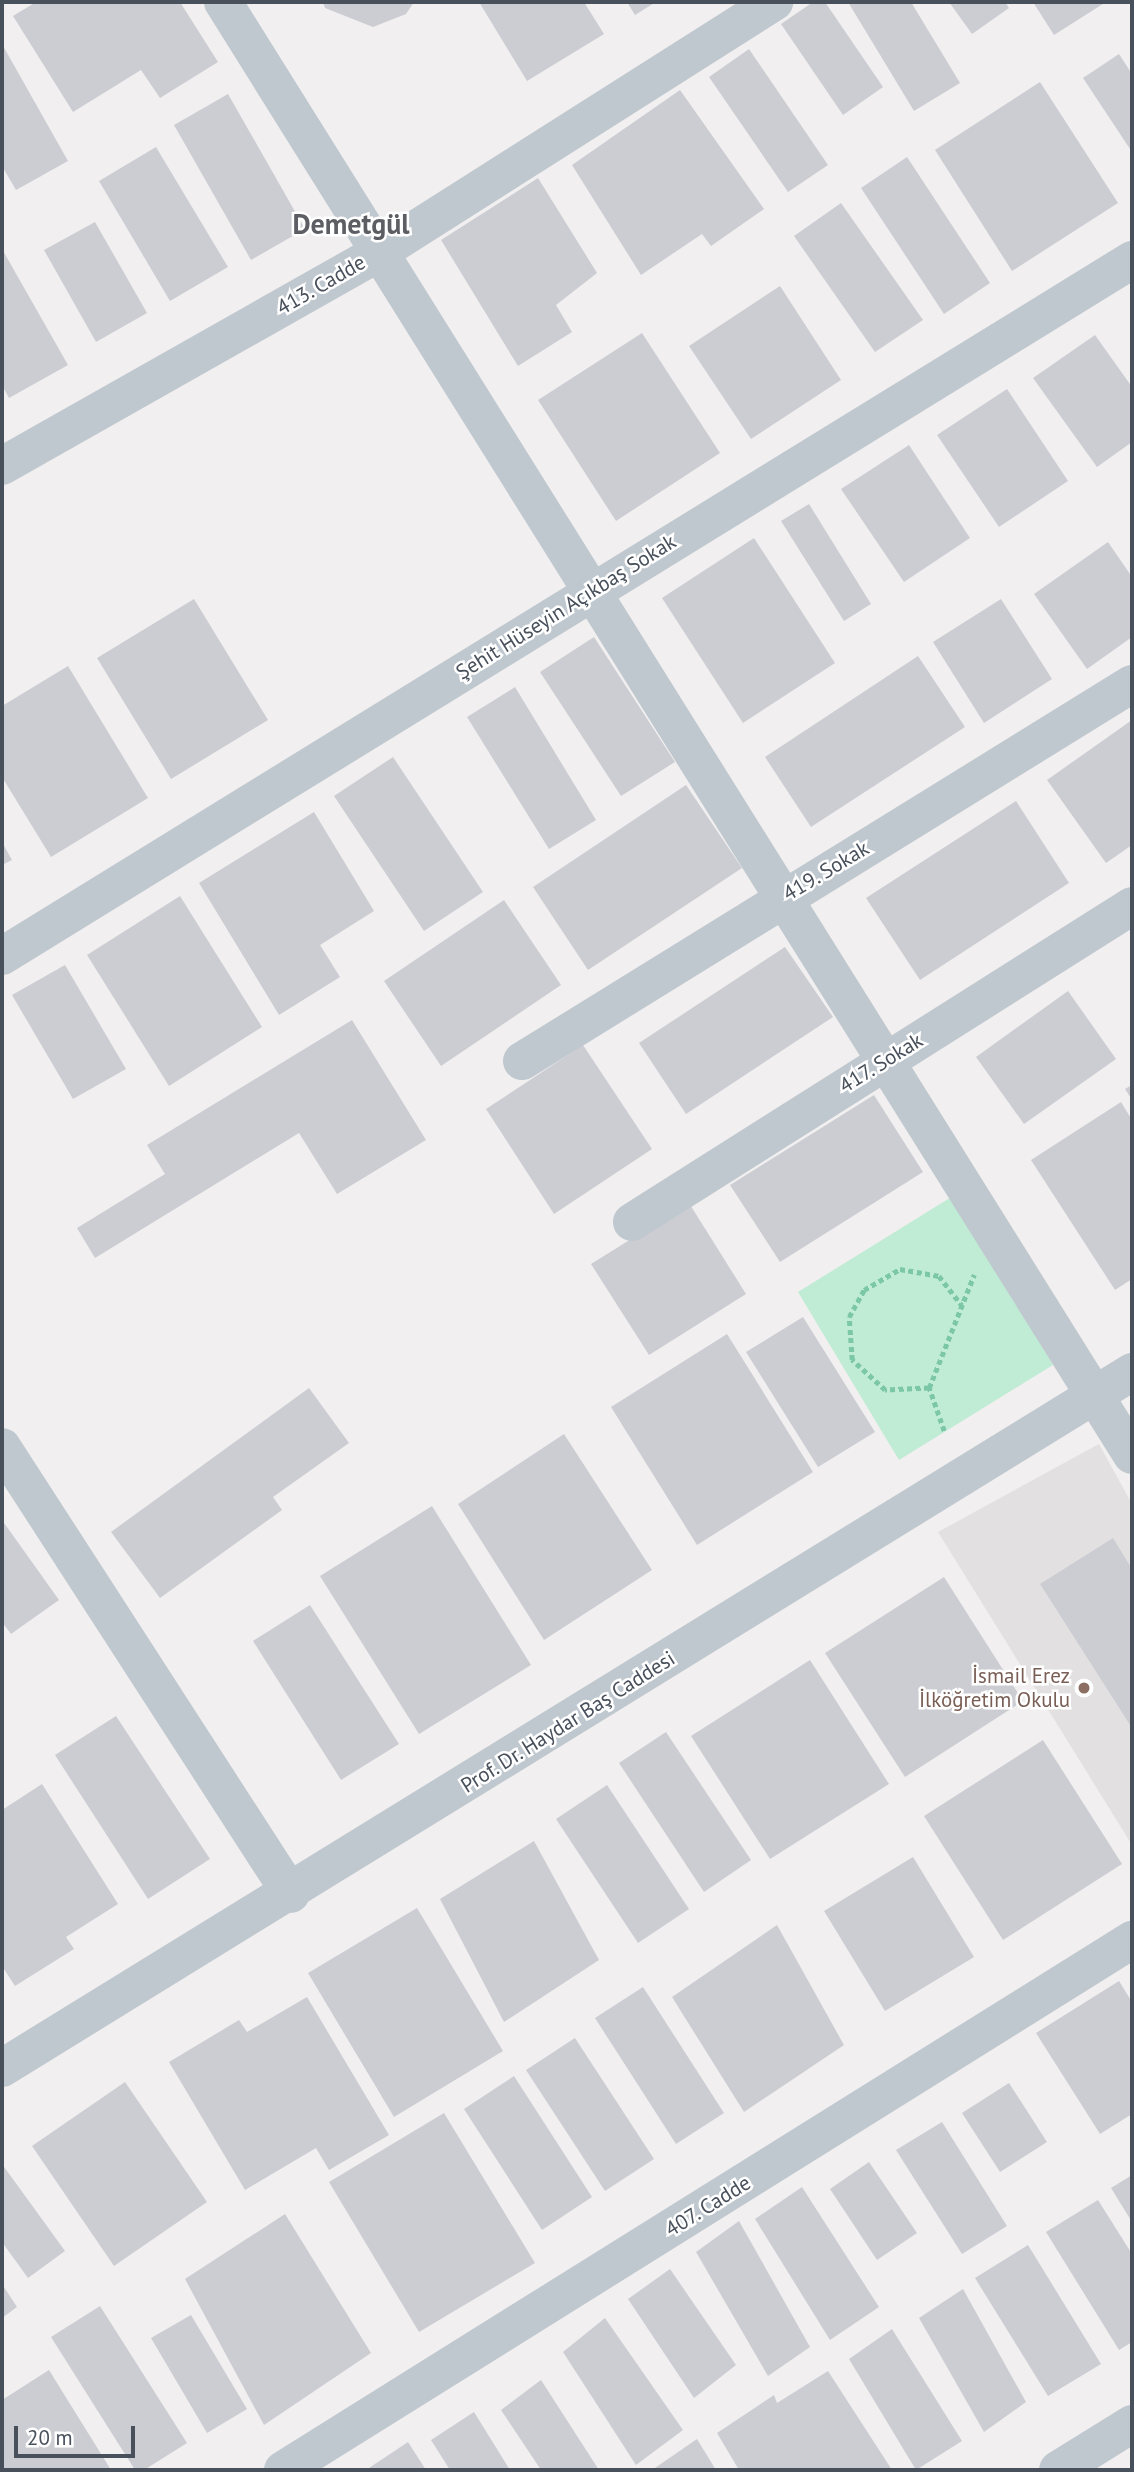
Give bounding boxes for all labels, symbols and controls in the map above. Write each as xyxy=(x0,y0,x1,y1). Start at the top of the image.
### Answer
district label: Demetgül xyxy=(292,207,410,241)
street label: 413. Cadde xyxy=(272,249,370,321)
street label: Şehit Hüseyin Açıkbaş Sokak xyxy=(451,529,681,685)
street label: 419. Sokak xyxy=(778,835,874,907)
street label: 417. Sokak xyxy=(834,1027,928,1099)
street label: Prof. Dr. Haydar Baş Caddesi xyxy=(455,1645,681,1799)
place label: İsmail Erez İlköğretim Okulu xyxy=(919,1663,1070,1713)
marker: İsmail Erez İlköğretim Okulu xyxy=(1076,1680,1092,1696)
street label: 407. Cadde xyxy=(660,2169,756,2243)
scale bar xyxy=(18,2412,138,2456)
text: 20 m xyxy=(27,2424,73,2451)

